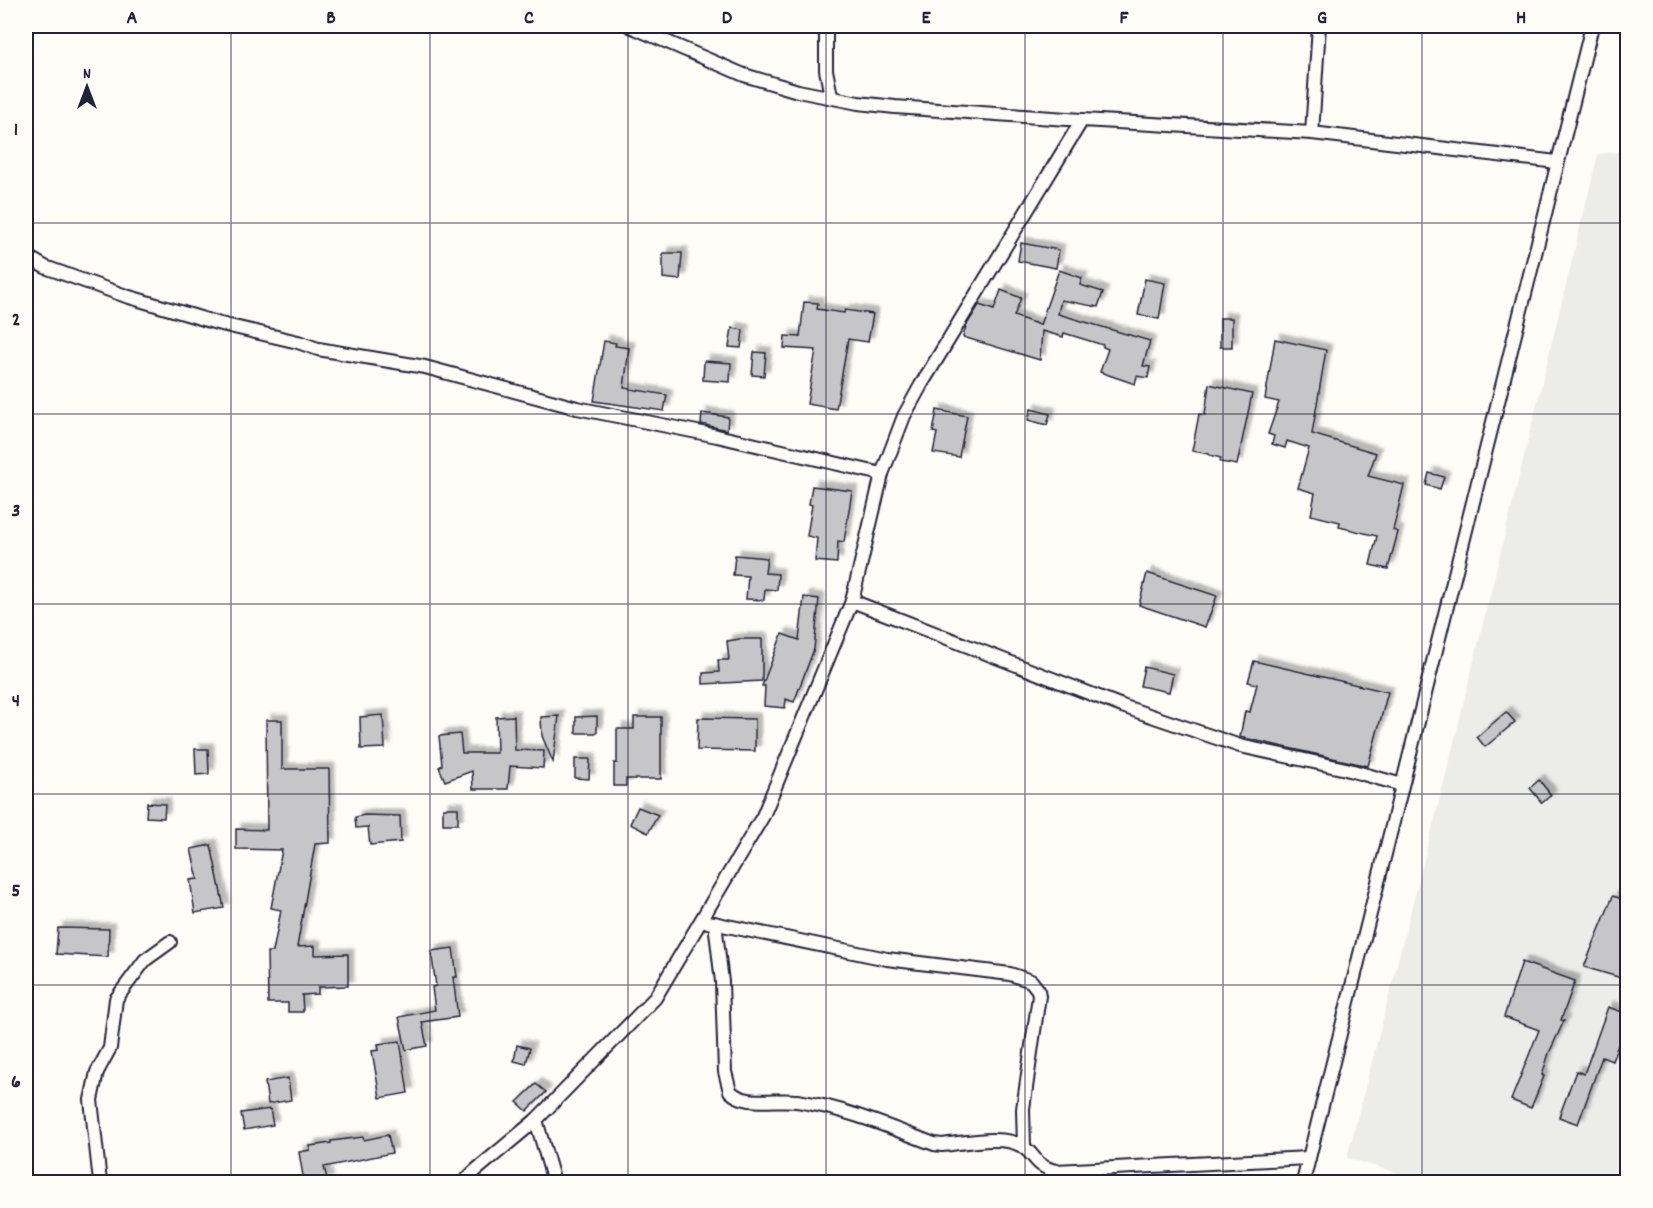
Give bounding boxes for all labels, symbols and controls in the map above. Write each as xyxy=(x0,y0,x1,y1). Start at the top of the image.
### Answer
text: A xyxy=(127,5,138,33)
text: B xyxy=(326,5,336,33)
text: C xyxy=(524,5,534,33)
text: D xyxy=(722,5,733,33)
text: E xyxy=(921,5,931,33)
text: F xyxy=(1120,5,1130,33)
text: G xyxy=(1317,5,1327,33)
text: H xyxy=(1516,5,1526,33)
north arrow xyxy=(57,57,117,117)
text: N xyxy=(83,63,91,86)
text: 1 xyxy=(14,117,18,145)
text: 2 xyxy=(12,307,20,335)
text: 3 xyxy=(12,498,20,526)
text: 4 xyxy=(12,688,20,716)
text: 5 xyxy=(11,878,21,906)
text: 6 xyxy=(11,1069,21,1097)

